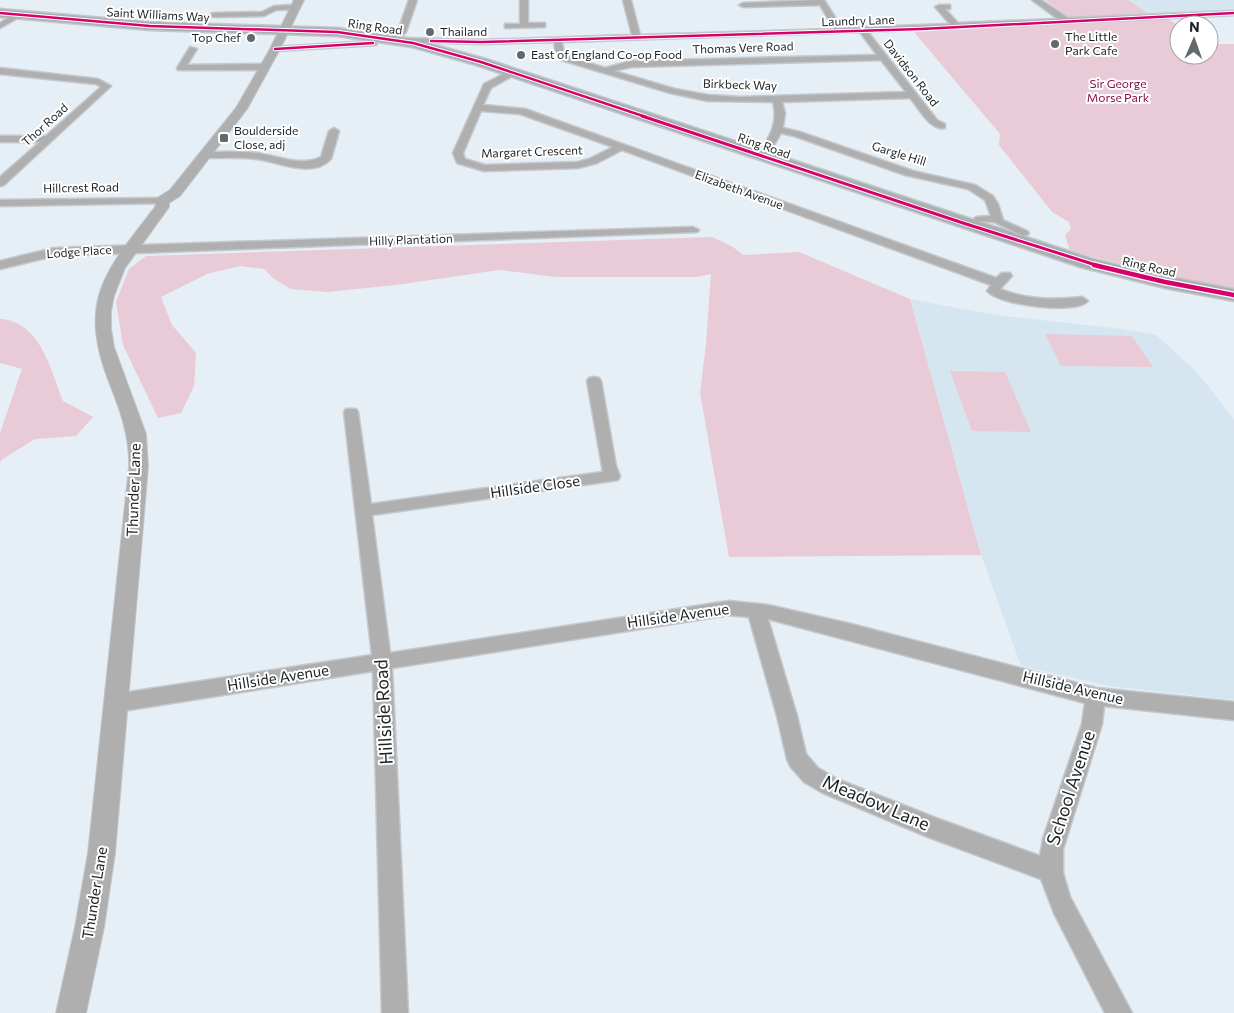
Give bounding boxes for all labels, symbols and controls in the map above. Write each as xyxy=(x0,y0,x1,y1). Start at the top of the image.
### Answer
street label: Saint Williams Way xyxy=(106,4,210,24)
street label: Laundry Lane xyxy=(821,12,895,28)
street label: Ring Road xyxy=(347,15,403,37)
north arrow xyxy=(1169,15,1219,65)
text: N xyxy=(1189,18,1200,35)
place label: Thailand xyxy=(440,24,487,38)
marker: Thailand xyxy=(424,26,436,38)
place label: The Little Park Cafe xyxy=(1065,29,1118,57)
place label: Top Chef xyxy=(192,30,241,44)
marker: Top Chef xyxy=(245,32,257,44)
street label: Davidson Road xyxy=(881,36,942,109)
street label: Thomas Vere Road xyxy=(692,38,794,56)
marker: The Little Park Cafe xyxy=(1049,38,1061,50)
place label: East of England Co-op Food xyxy=(531,47,682,61)
marker: East of England Co-op Food xyxy=(515,49,527,61)
street label: Birkbeck Way xyxy=(703,76,777,92)
park label: Sir George Morse Park xyxy=(1087,76,1150,104)
street label: Thor Road xyxy=(19,100,70,148)
place label: Boulderside Close, adj xyxy=(234,123,298,151)
street label: Ring Road xyxy=(736,130,793,161)
marker: Boulderside Close, adj xyxy=(218,132,230,144)
street label: Gargle Hill xyxy=(870,138,928,168)
street label: Margaret Crescent xyxy=(481,142,583,160)
street label: Elizabeth Avenue xyxy=(693,167,785,212)
street label: Hillcrest Road xyxy=(43,179,119,195)
street label: Hilly Plantation xyxy=(369,231,453,247)
street label: Lodge Place xyxy=(46,242,112,260)
street label: Ring Road xyxy=(1121,253,1178,279)
street label: Thunder Lane xyxy=(122,443,144,537)
street label: Hillside Close xyxy=(489,471,581,501)
street label: Hillside Avenue xyxy=(626,599,730,631)
street label: Hillside Road xyxy=(369,659,397,765)
street label: Hillside Avenue xyxy=(226,660,330,694)
street label: Hillside Avenue xyxy=(1021,667,1125,707)
street label: School Avenue xyxy=(1041,728,1099,848)
street label: Meadow Lane xyxy=(819,770,933,835)
street label: Thunder Lane xyxy=(78,845,110,940)

